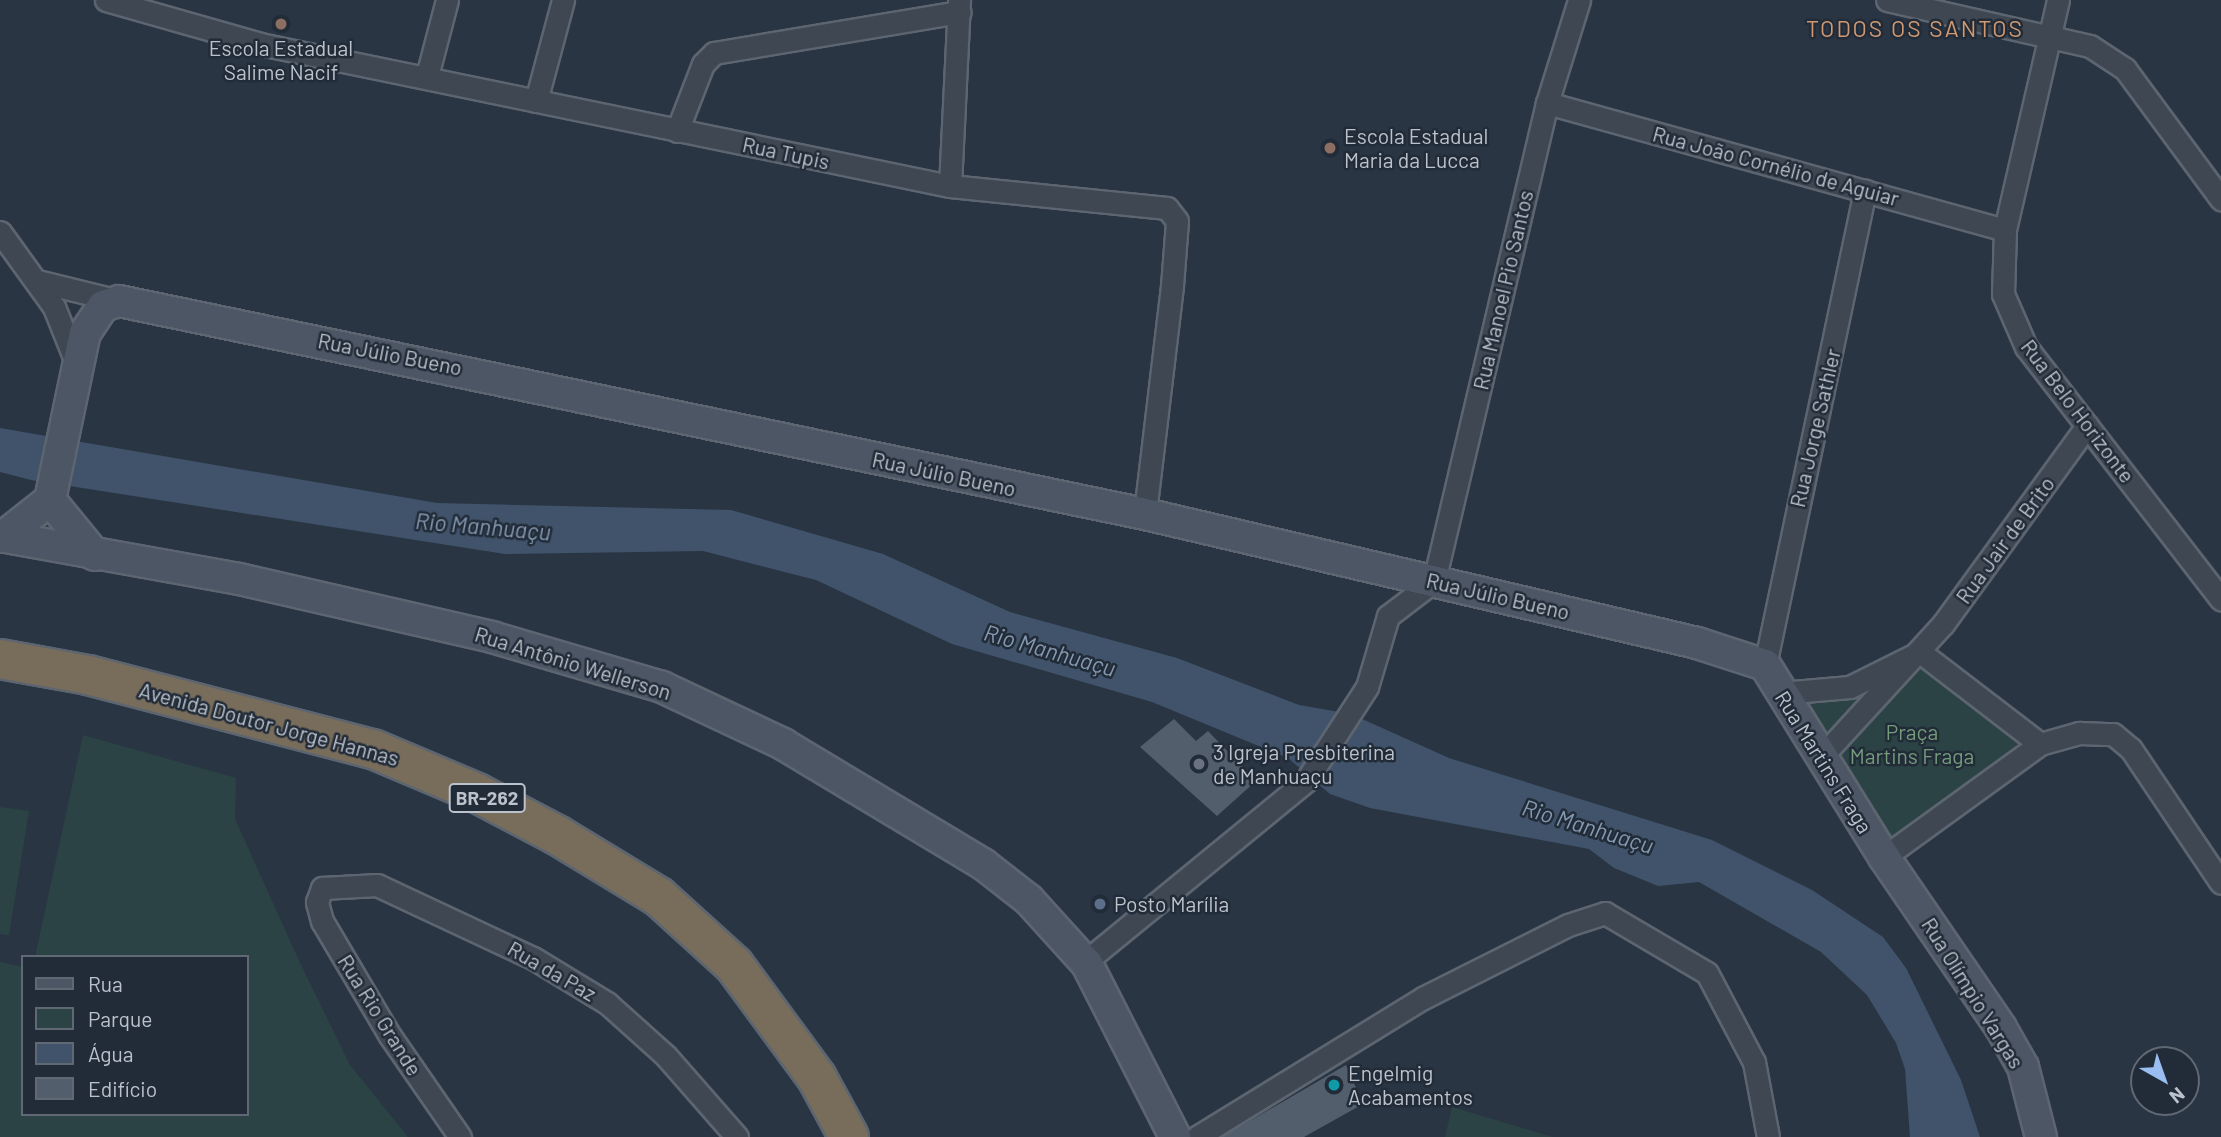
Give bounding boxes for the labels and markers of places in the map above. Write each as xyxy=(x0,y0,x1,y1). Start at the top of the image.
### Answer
marker: Escola Estadual Salime Nacif xyxy=(273,16,289,32)
place label: Escola Estadual Salime Nacif xyxy=(209,35,353,85)
place label: Escola Estadual Maria da Lucca xyxy=(1344,123,1488,173)
marker: Escola Estadual Maria da Lucca xyxy=(1322,140,1338,156)
place label: 3 Igreja Presbiterina de Manhuaçu xyxy=(1213,739,1395,789)
marker: 3 Igreja Presbiterina de Manhuaçu xyxy=(1191,756,1207,772)
place label: Posto Marília xyxy=(1114,891,1229,917)
marker: Posto Marília xyxy=(1092,896,1108,912)
place label: Engelmig Acabamentos xyxy=(1348,1060,1473,1110)
marker: Engelmig Acabamentos xyxy=(1326,1077,1342,1093)

